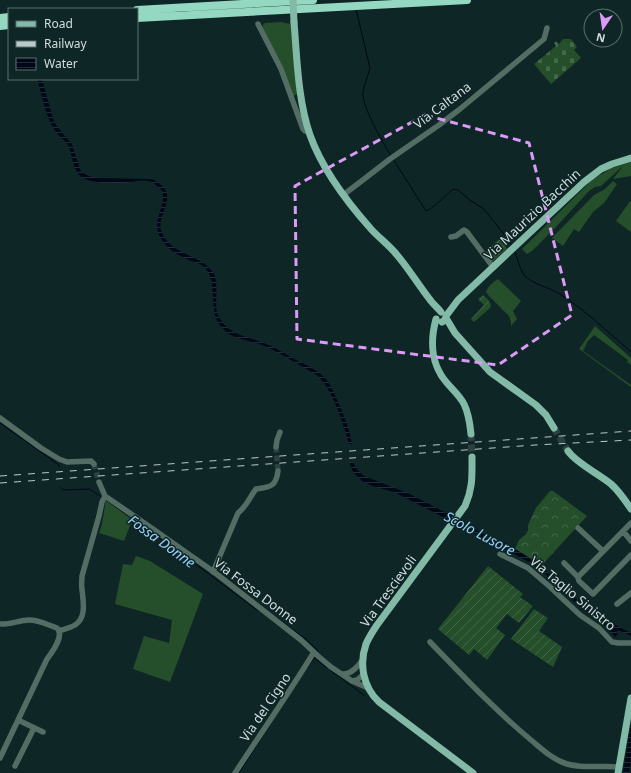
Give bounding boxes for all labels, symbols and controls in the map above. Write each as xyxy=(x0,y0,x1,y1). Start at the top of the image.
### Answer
legend xyxy=(8,8,138,80)
north arrow xyxy=(583,8,623,48)
text: Road xyxy=(44,15,73,32)
text: N xyxy=(595,30,607,47)
text: Railway xyxy=(44,35,88,52)
text: Water xyxy=(44,55,78,72)
street label: Via Caltana xyxy=(409,77,475,133)
street label: Via Maurizio Bacchin xyxy=(480,164,584,264)
water label: Scolo Lusore xyxy=(441,506,519,560)
water label: Fossa Donne xyxy=(125,510,199,572)
street label: Via Trescievoli xyxy=(356,551,420,631)
street label: Via Taglio Sinistro xyxy=(526,552,620,634)
street label: Via Fossa Donne xyxy=(211,554,301,628)
street label: Via del Cigno xyxy=(235,669,295,745)

